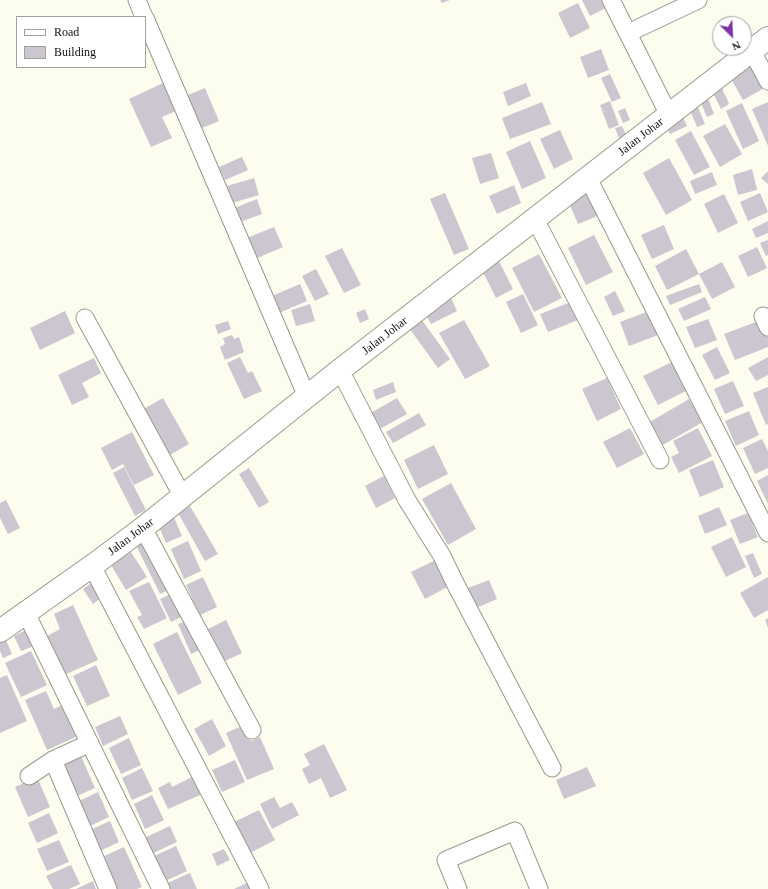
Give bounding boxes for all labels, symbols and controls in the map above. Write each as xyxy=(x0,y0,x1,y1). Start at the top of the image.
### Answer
legend xyxy=(16,16,146,68)
north arrow xyxy=(712,16,752,56)
text: Road xyxy=(54,25,79,39)
text: N xyxy=(730,39,743,53)
text: Building xyxy=(54,45,96,59)
street label: Jalan Johar xyxy=(615,115,667,159)
street label: Jalan Johar xyxy=(359,314,411,358)
street label: Jalan Johar xyxy=(105,515,157,559)

